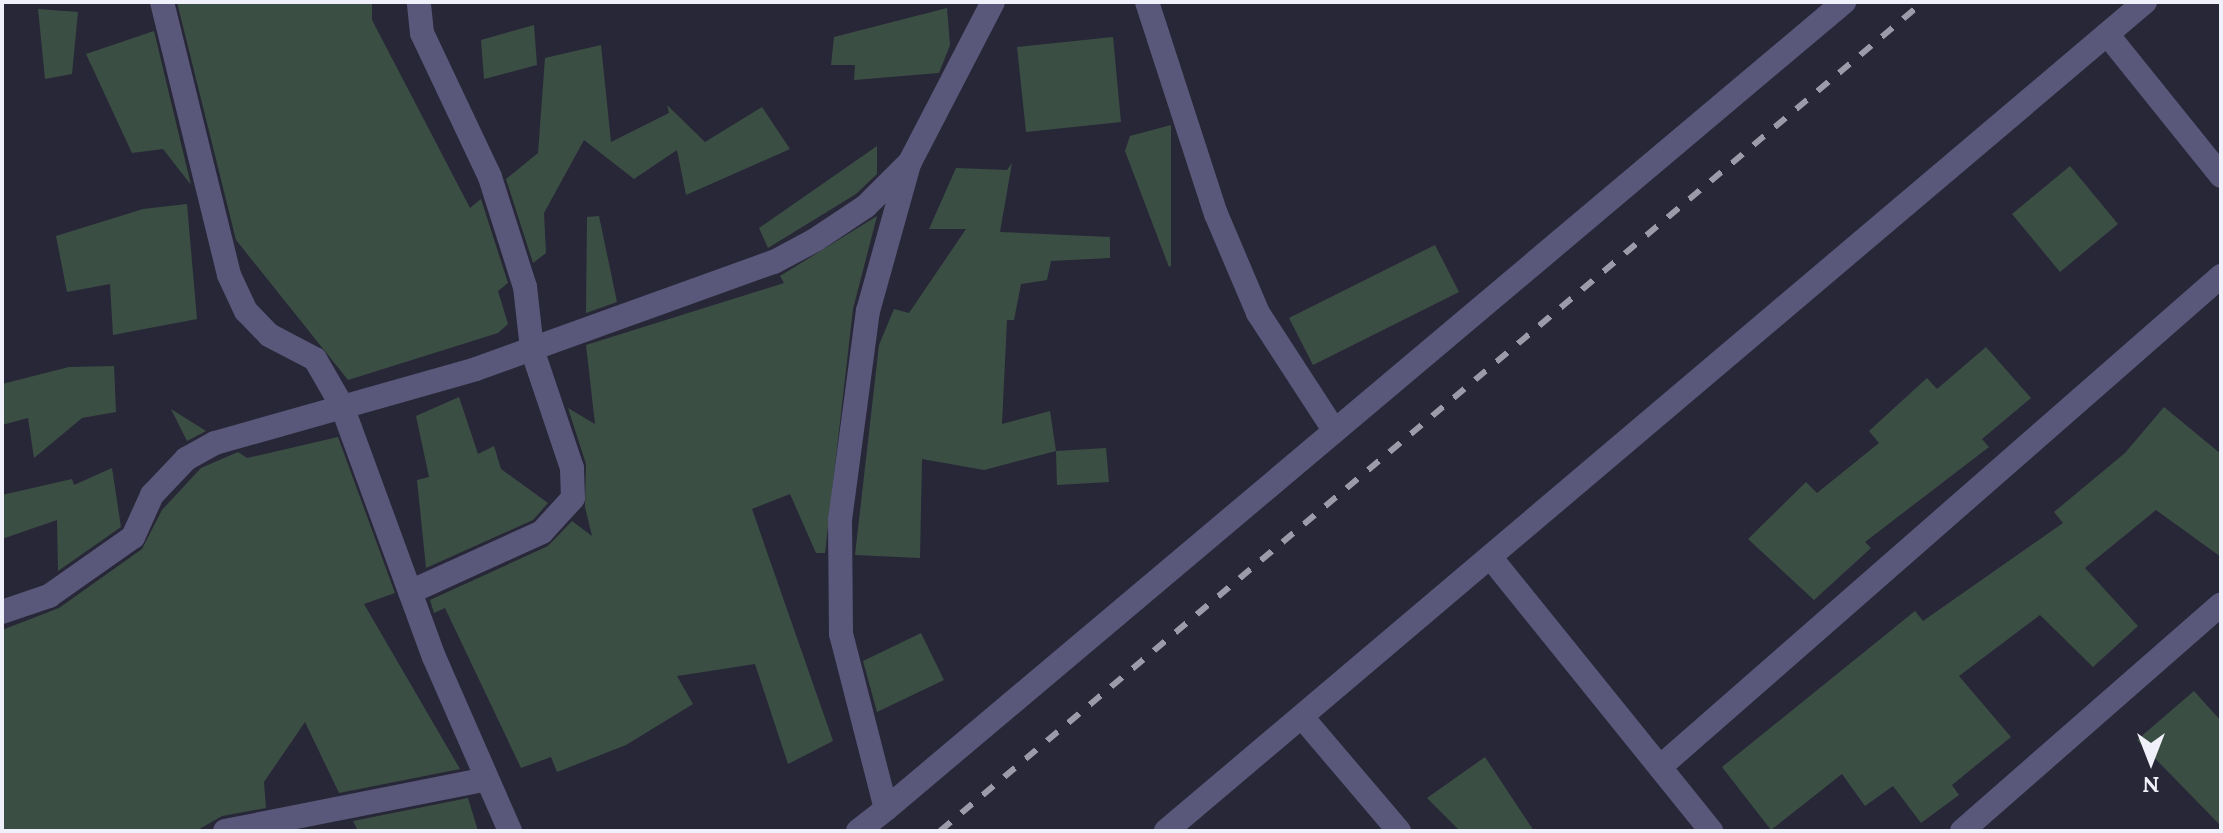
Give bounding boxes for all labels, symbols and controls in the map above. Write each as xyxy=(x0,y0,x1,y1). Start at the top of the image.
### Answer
north arrow xyxy=(2111,721,2191,801)
text: N xyxy=(2143,771,2160,799)

